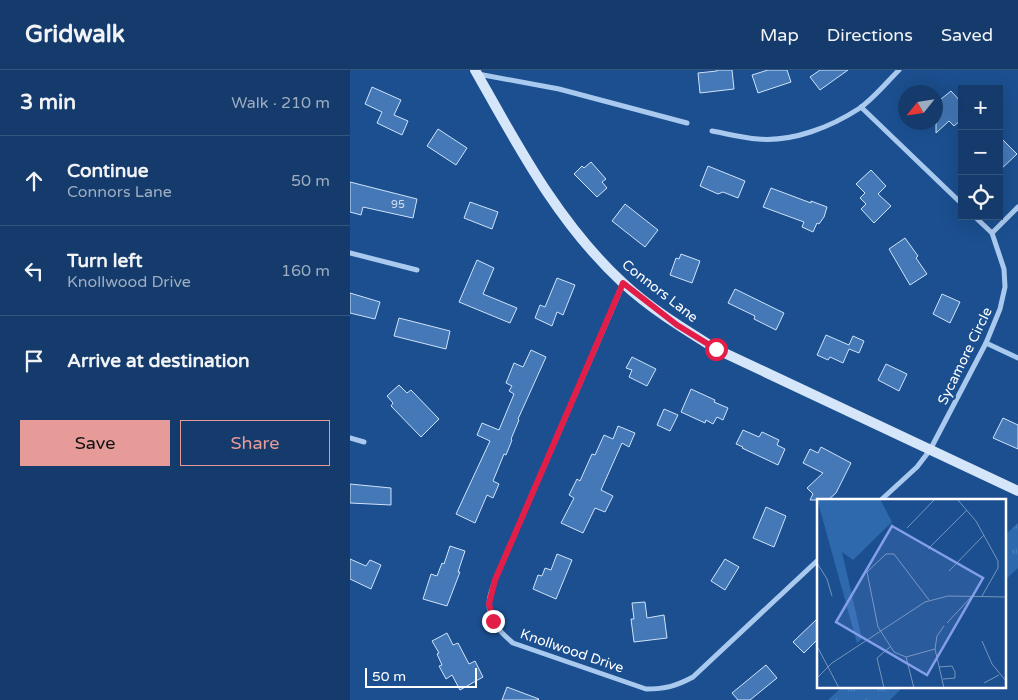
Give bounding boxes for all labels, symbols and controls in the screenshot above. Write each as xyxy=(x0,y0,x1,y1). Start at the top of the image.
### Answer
text: Gridwalk xyxy=(25,20,125,49)
text: Map xyxy=(760,24,799,46)
text: Directions xyxy=(827,24,913,46)
text: Saved xyxy=(941,24,993,46)
north arrow xyxy=(898,85,943,130)
map controls xyxy=(958,85,1003,220)
button: + xyxy=(958,85,1003,130)
text: 3 min xyxy=(20,90,76,115)
text: Walk · 210 m xyxy=(231,93,330,113)
button: − xyxy=(958,130,1003,175)
text: Continue xyxy=(67,160,149,182)
icon: ahead xyxy=(20,167,48,195)
text: 50 m xyxy=(291,171,330,191)
button: locate xyxy=(958,175,1003,220)
text: Connors Lane xyxy=(67,182,172,202)
house number: 95 xyxy=(391,198,405,211)
text: Turn left xyxy=(67,250,143,272)
street label: Connors Lane xyxy=(619,256,701,326)
icon: left xyxy=(20,257,48,285)
text: 160 m xyxy=(281,261,330,281)
text: Knollwood Drive xyxy=(67,272,191,292)
street label: Sycamore Circle xyxy=(934,304,996,407)
route start xyxy=(705,338,728,361)
icon: arrive xyxy=(20,347,48,375)
text: Arrive at destination xyxy=(67,350,250,372)
button: Save xyxy=(20,420,170,466)
button: Share xyxy=(180,420,330,466)
inset map xyxy=(817,499,1006,688)
route end xyxy=(482,610,505,633)
street label: Knollwood Drive xyxy=(518,625,626,677)
scale bar xyxy=(365,665,478,688)
text: 50 m xyxy=(372,668,406,685)

